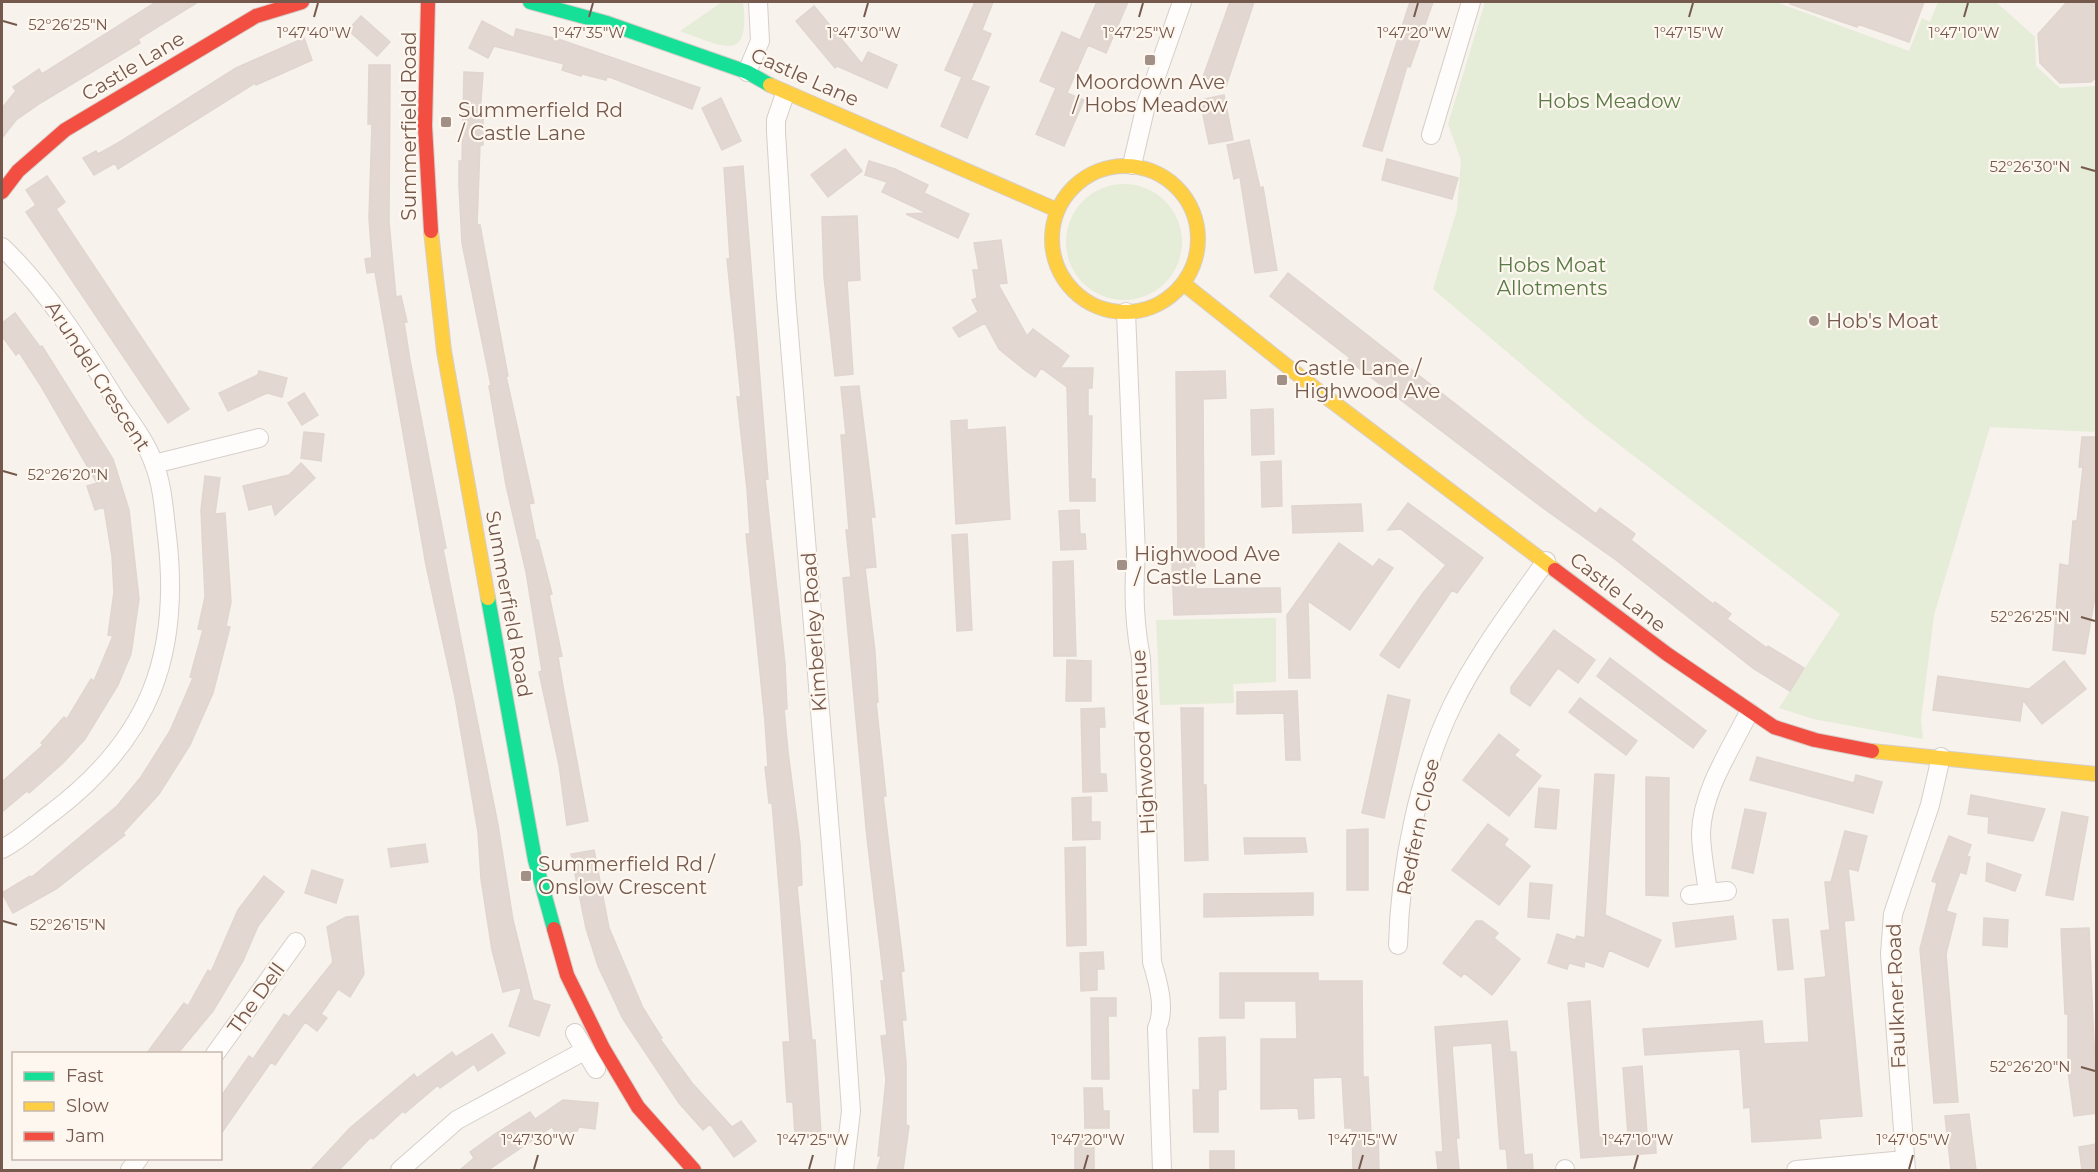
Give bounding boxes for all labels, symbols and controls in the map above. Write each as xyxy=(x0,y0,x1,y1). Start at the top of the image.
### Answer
text: 52°26'25"N xyxy=(28,15,108,34)
text: 1°47'40"W xyxy=(277,23,351,42)
text: 1°47'35"W xyxy=(553,23,625,42)
text: 1°47'30"W xyxy=(827,23,901,42)
text: 1°47'25"W xyxy=(1103,23,1175,42)
text: 1°47'20"W xyxy=(1377,23,1451,42)
text: 1°47'15"W xyxy=(1654,23,1724,42)
text: 1°47'10"W xyxy=(1928,23,2000,42)
street label: Castle Lane xyxy=(77,26,189,106)
street label: Summerfield Road xyxy=(397,31,421,221)
street label: Castle Lane xyxy=(747,43,863,111)
marker: Moordown Ave / Hobs Meadow xyxy=(1143,53,1157,67)
place label: Moordown Ave / Hobs Meadow xyxy=(1071,70,1228,117)
park label: Hobs Meadow xyxy=(1537,89,1681,113)
place label: Summerfield Rd / Castle Lane xyxy=(457,98,623,145)
marker: Summerfield Rd / Castle Lane xyxy=(439,115,453,129)
text: 52°26'30"N xyxy=(1990,157,2070,176)
park label: Hobs Moat Allotments xyxy=(1497,253,1607,300)
street label: Arundel Crescent xyxy=(41,296,155,456)
place label: Hob's Moat xyxy=(1826,309,1939,333)
marker: Hob's Moat xyxy=(1807,314,1821,328)
place label: Castle Lane / Highwood Ave xyxy=(1294,356,1440,403)
marker: Castle Lane / Highwood Ave xyxy=(1275,373,1289,387)
text: 52°26'20"N xyxy=(28,465,108,484)
street label: Summerfield Road xyxy=(481,509,537,699)
place label: Highwood Ave / Castle Lane xyxy=(1133,542,1280,589)
street label: Castle Lane xyxy=(1565,547,1671,637)
street label: Kimberley Road xyxy=(796,551,832,713)
marker: Highwood Ave / Castle Lane xyxy=(1115,558,1129,572)
text: 52°26'25"N xyxy=(1990,607,2070,626)
street label: Highwood Avenue xyxy=(1126,649,1160,835)
street label: Redfern Close xyxy=(1392,756,1444,898)
place label: Summerfield Rd / Onslow Crescent xyxy=(538,852,716,899)
marker: Summerfield Rd / Onslow Crescent xyxy=(519,869,533,883)
text: 52°26'15"N xyxy=(30,915,106,934)
street label: Faulkner Road xyxy=(1881,923,1911,1069)
street label: The Dell xyxy=(222,958,290,1038)
legend xyxy=(12,1052,222,1160)
text: 52°26'20"N xyxy=(1990,1057,2070,1076)
text: Fast xyxy=(66,1065,104,1087)
text: Slow xyxy=(66,1095,109,1117)
text: Jam xyxy=(65,1125,105,1147)
text: 1°47'30"W xyxy=(501,1130,575,1149)
text: 1°47'25"W xyxy=(777,1130,849,1149)
text: 1°47'20"W xyxy=(1051,1130,1125,1149)
text: 1°47'15"W xyxy=(1328,1130,1398,1149)
text: 1°47'10"W xyxy=(1602,1130,1674,1149)
text: 1°47'05"W xyxy=(1876,1130,1950,1149)

